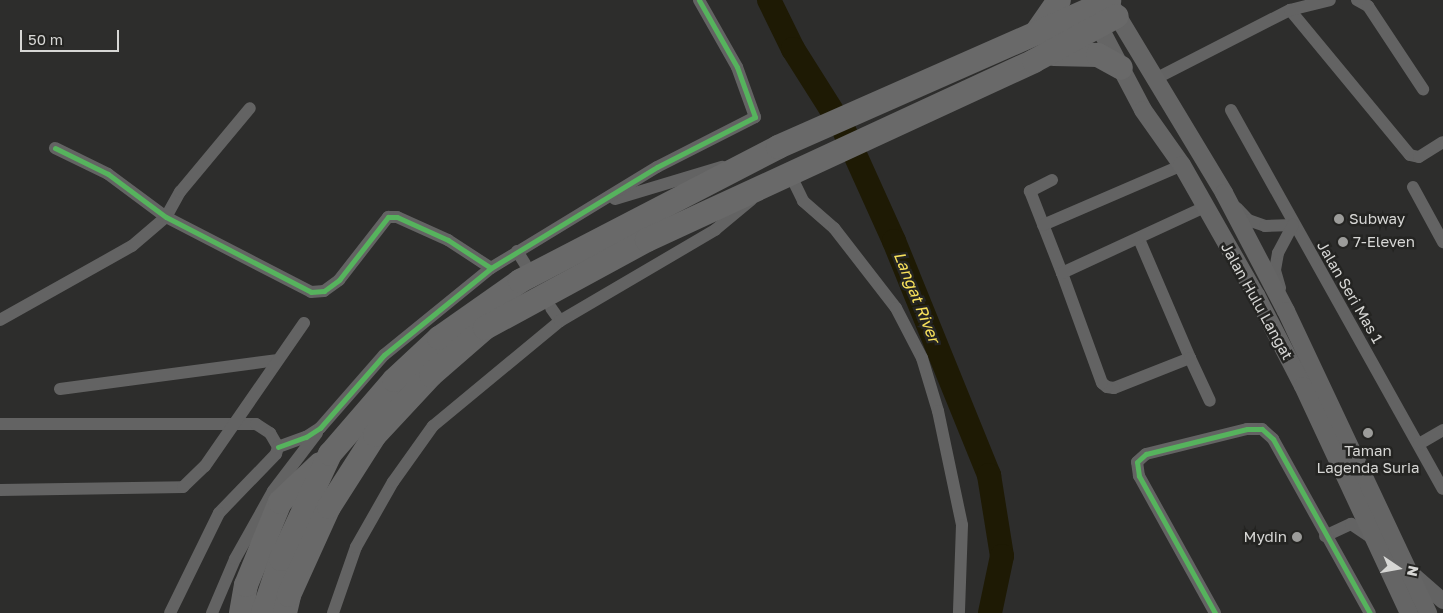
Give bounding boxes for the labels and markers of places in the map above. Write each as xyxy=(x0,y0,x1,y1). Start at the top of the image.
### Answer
place label: Subway xyxy=(1349,210,1405,228)
marker: Subway xyxy=(1333,213,1345,225)
place label: 7-Eleven xyxy=(1353,233,1415,251)
marker: 7-Eleven xyxy=(1337,236,1349,248)
marker: Taman Lagenda Suria xyxy=(1362,427,1374,439)
place label: Taman Lagenda Suria xyxy=(1317,441,1419,476)
place label: Mydin xyxy=(1244,528,1287,546)
marker: Mydin xyxy=(1291,531,1303,543)

